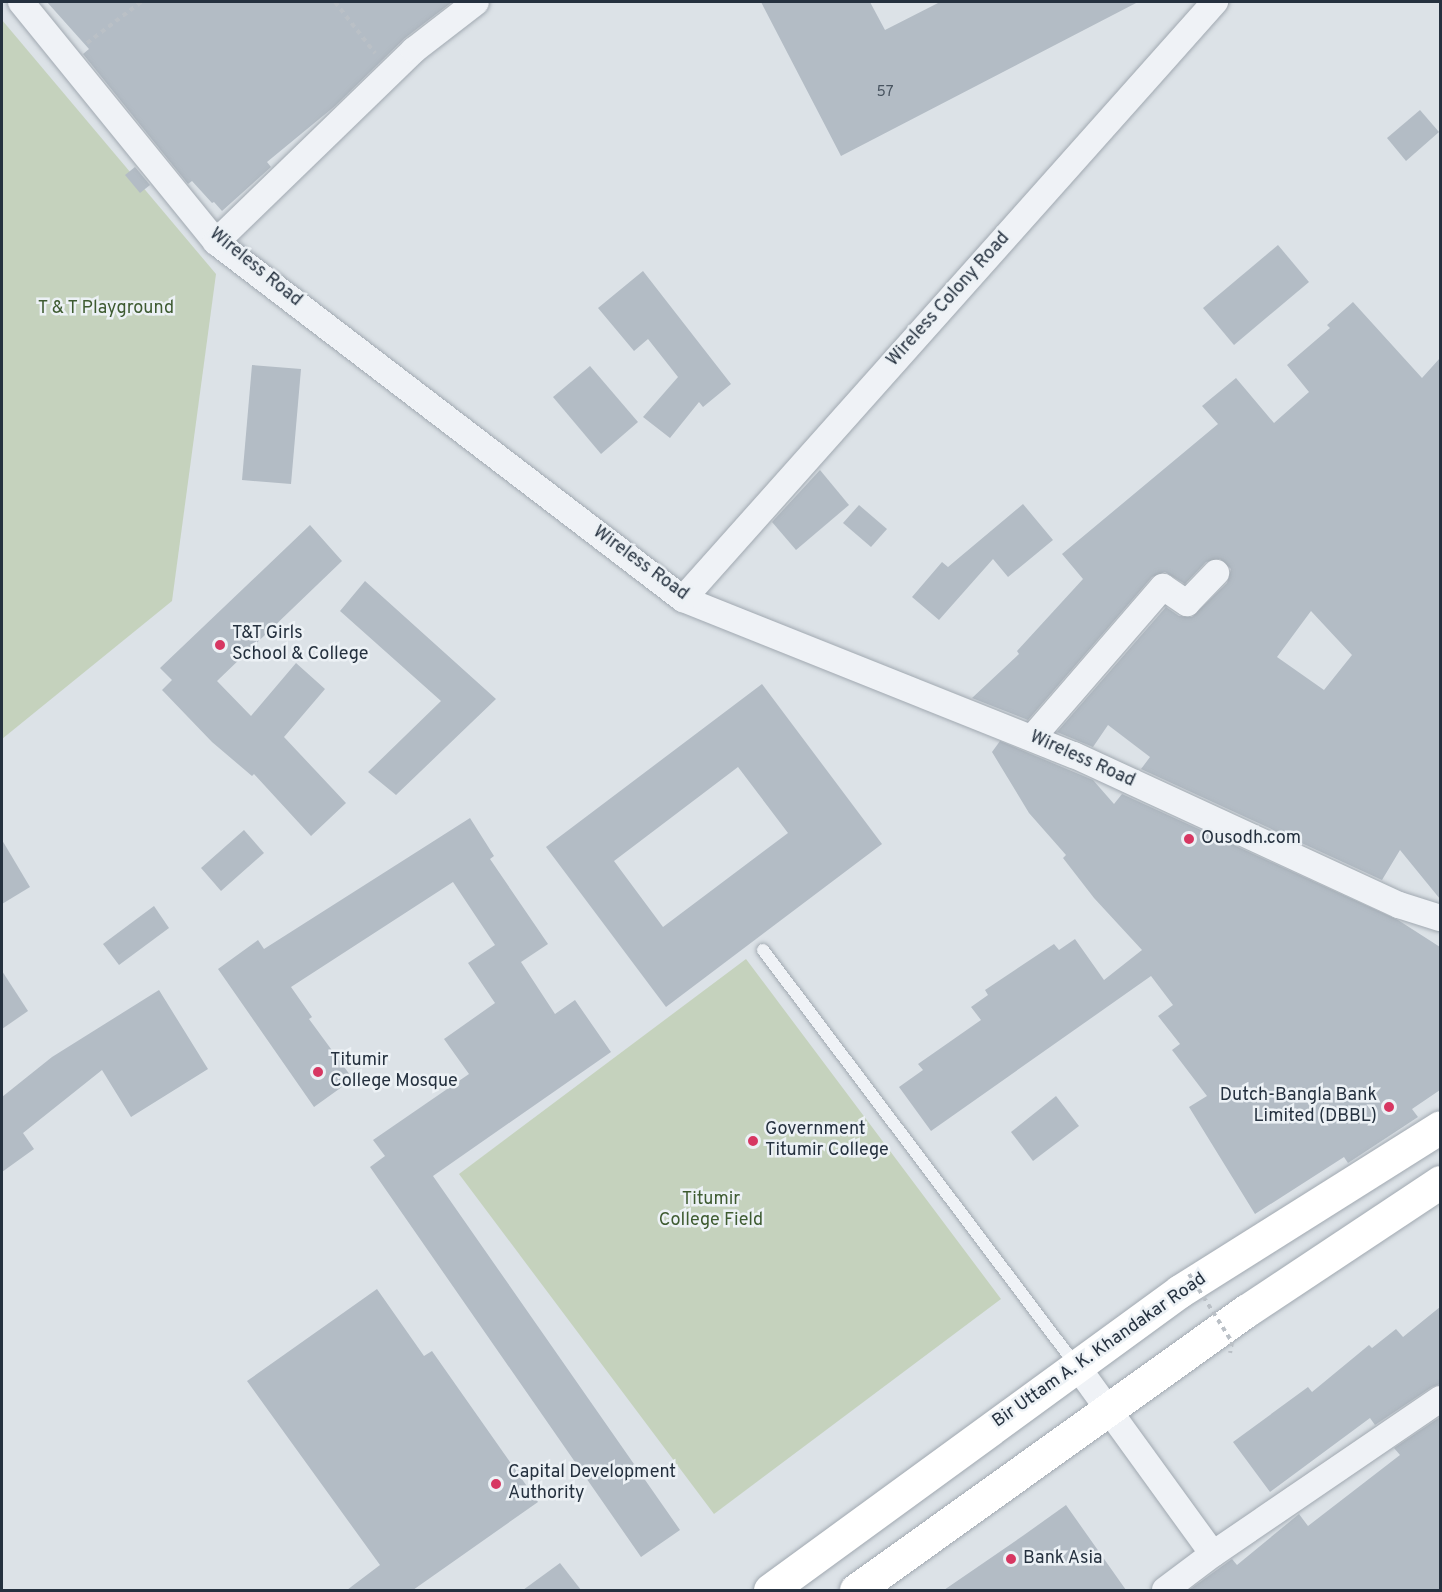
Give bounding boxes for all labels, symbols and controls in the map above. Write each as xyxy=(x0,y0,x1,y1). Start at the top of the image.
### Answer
house number: 57 xyxy=(877,84,893,102)
street label: Wireless Road xyxy=(204,224,306,312)
street label: Wireless Colony Road xyxy=(883,228,1015,372)
park label: T & T Playground xyxy=(37,298,175,320)
street label: Wireless Road xyxy=(588,522,692,606)
place label: T&T Girls School & College xyxy=(232,624,369,666)
marker: T&T Girls School & College xyxy=(213,638,227,652)
street label: Wireless Road xyxy=(1026,727,1138,793)
place label: Ousodh.com xyxy=(1201,828,1301,850)
marker: Ousodh.com xyxy=(1182,832,1196,846)
place label: Titumir College Mosque xyxy=(330,1051,458,1094)
marker: Titumir College Mosque xyxy=(311,1065,325,1079)
place label: Dutch-Bangla Bank Limited (DBBL) xyxy=(1220,1086,1377,1128)
marker: Dutch-Bangla Bank Limited (DBBL) xyxy=(1382,1100,1396,1114)
place label: Government Titumir College xyxy=(765,1120,889,1162)
marker: Government Titumir College xyxy=(746,1134,760,1148)
park label: Titumir College Field xyxy=(659,1190,763,1232)
street label: Bir Uttam A. K. Khandakar Road xyxy=(989,1269,1211,1433)
place label: Capital Development Authority xyxy=(508,1463,676,1506)
marker: Capital Development Authority xyxy=(489,1477,503,1491)
place label: Bank Asia xyxy=(1023,1548,1103,1570)
marker: Bank Asia xyxy=(1004,1552,1018,1566)

